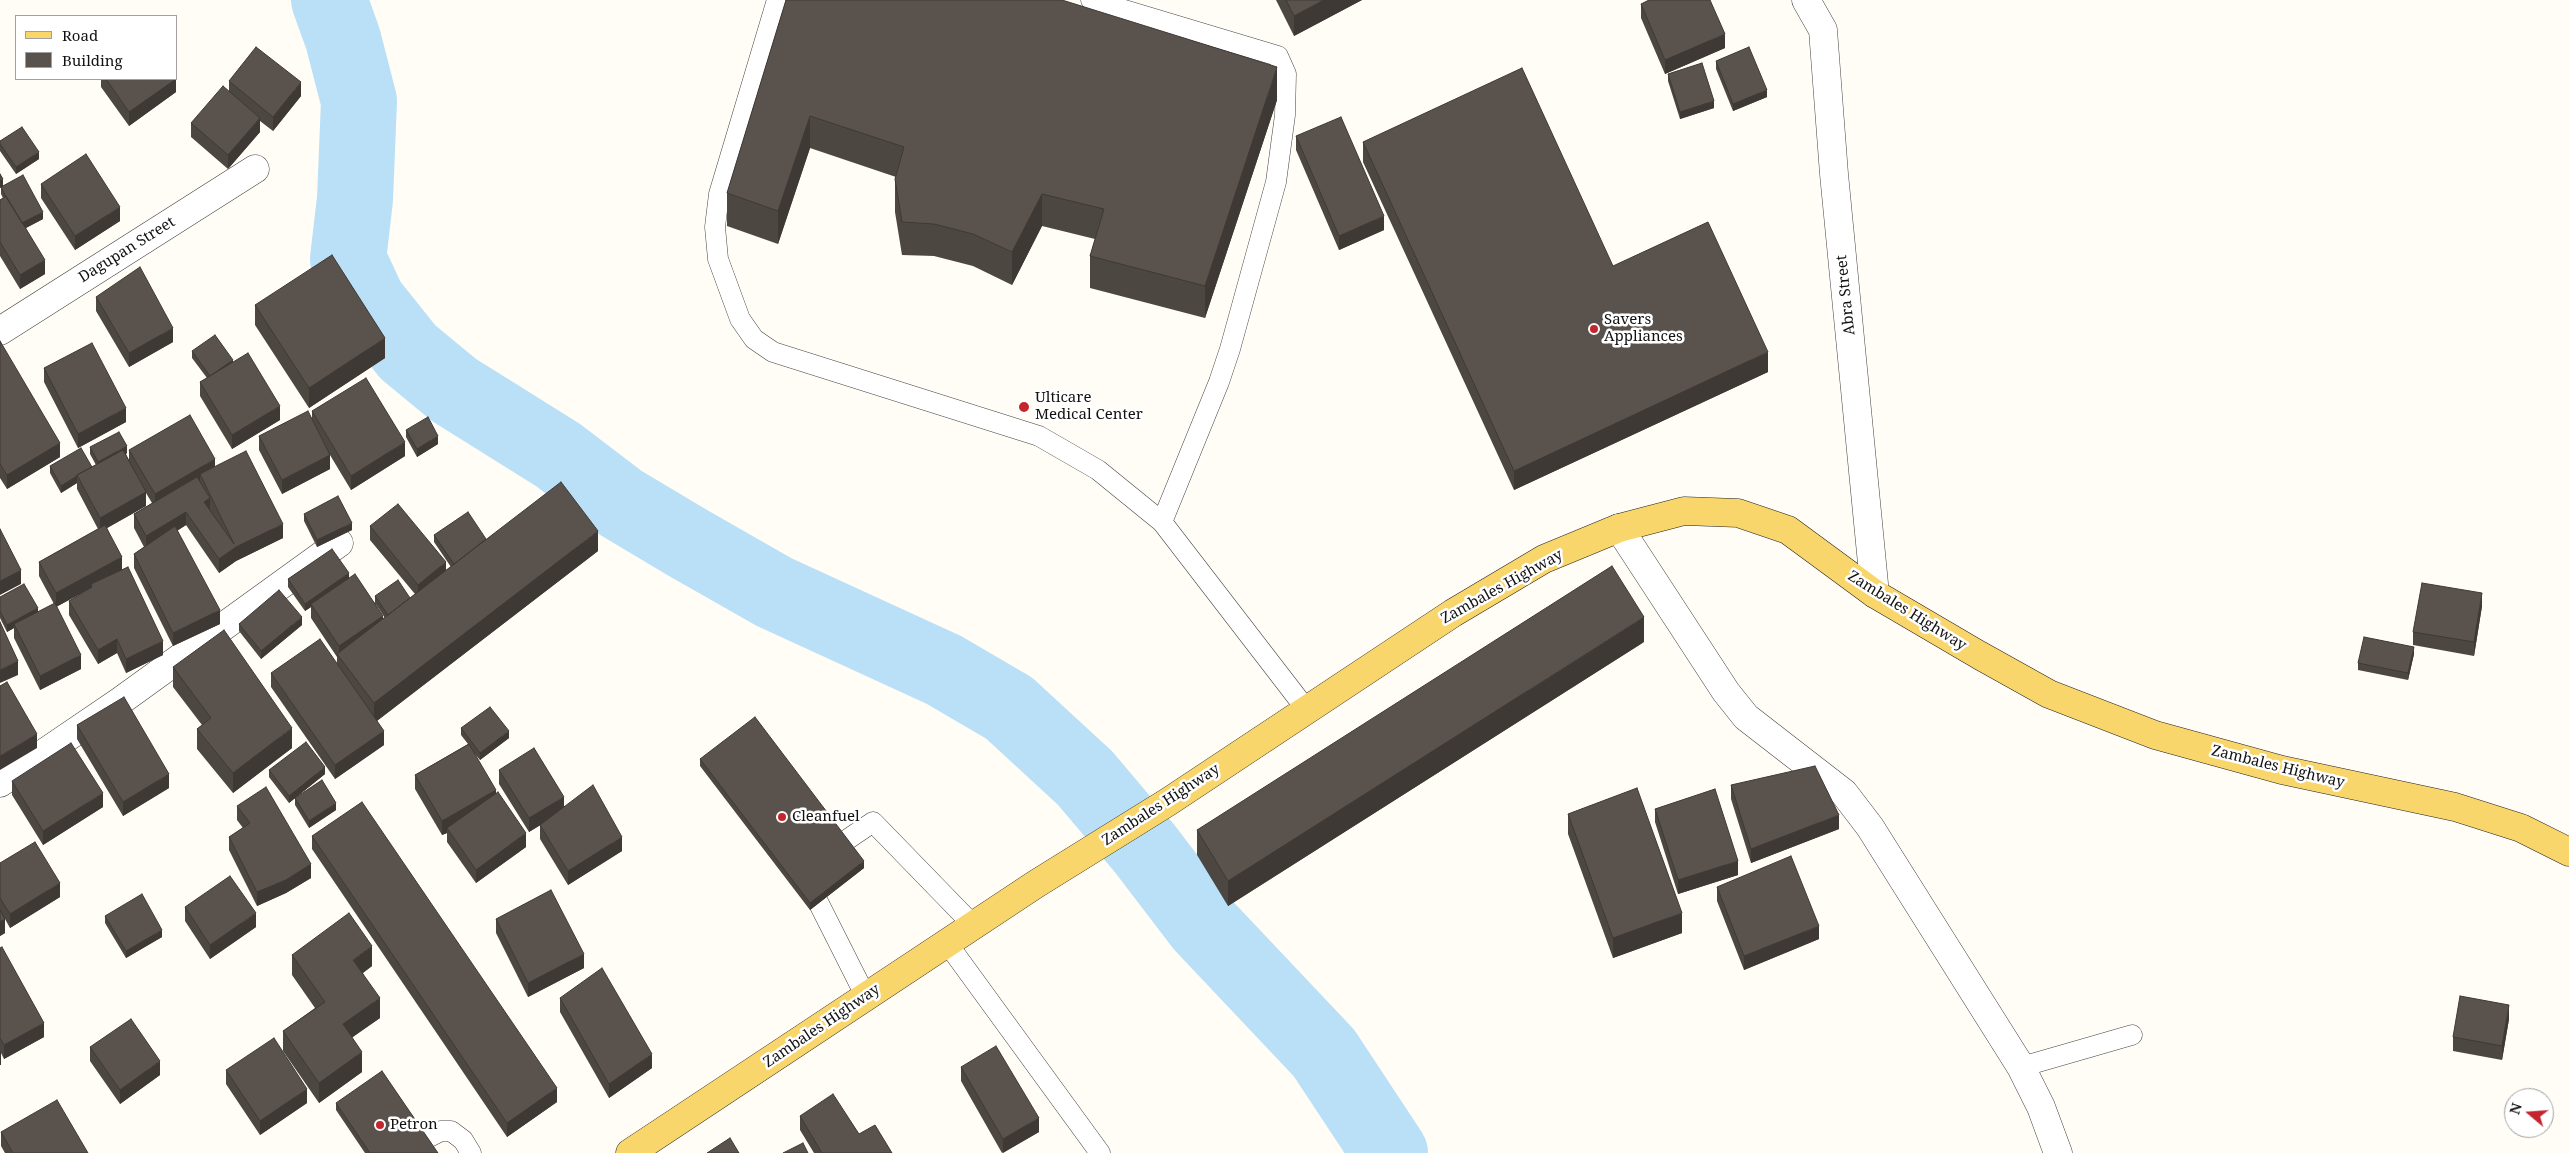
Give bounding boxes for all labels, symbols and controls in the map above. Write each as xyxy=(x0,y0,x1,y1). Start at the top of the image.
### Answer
legend xyxy=(15,15,178,80)
text: Road xyxy=(62,25,98,45)
text: Building xyxy=(62,50,123,70)
street label: Dagupan Street xyxy=(76,213,178,287)
street label: Abra Street xyxy=(1833,254,1859,336)
place label: Savers Appliances xyxy=(1604,311,1683,346)
marker: Savers Appliances xyxy=(1588,323,1600,335)
place label: Ulticare Medical Center xyxy=(1035,389,1143,424)
marker: Ulticare Medical Center xyxy=(1017,400,1031,414)
street label: Zambales Highway xyxy=(1438,546,1566,628)
street label: Zambales Highway xyxy=(1844,567,1970,655)
street label: Zambales Highway xyxy=(2210,742,2346,792)
street label: Zambales Highway xyxy=(1099,760,1223,850)
place label: Cleanfuel xyxy=(792,808,860,826)
marker: Cleanfuel xyxy=(776,811,788,823)
street label: Zambales Highway xyxy=(760,980,884,1072)
north arrow xyxy=(2504,1088,2554,1138)
text: N xyxy=(2504,1100,2526,1117)
place label: Petron xyxy=(390,1116,438,1134)
marker: Petron xyxy=(374,1119,386,1131)

